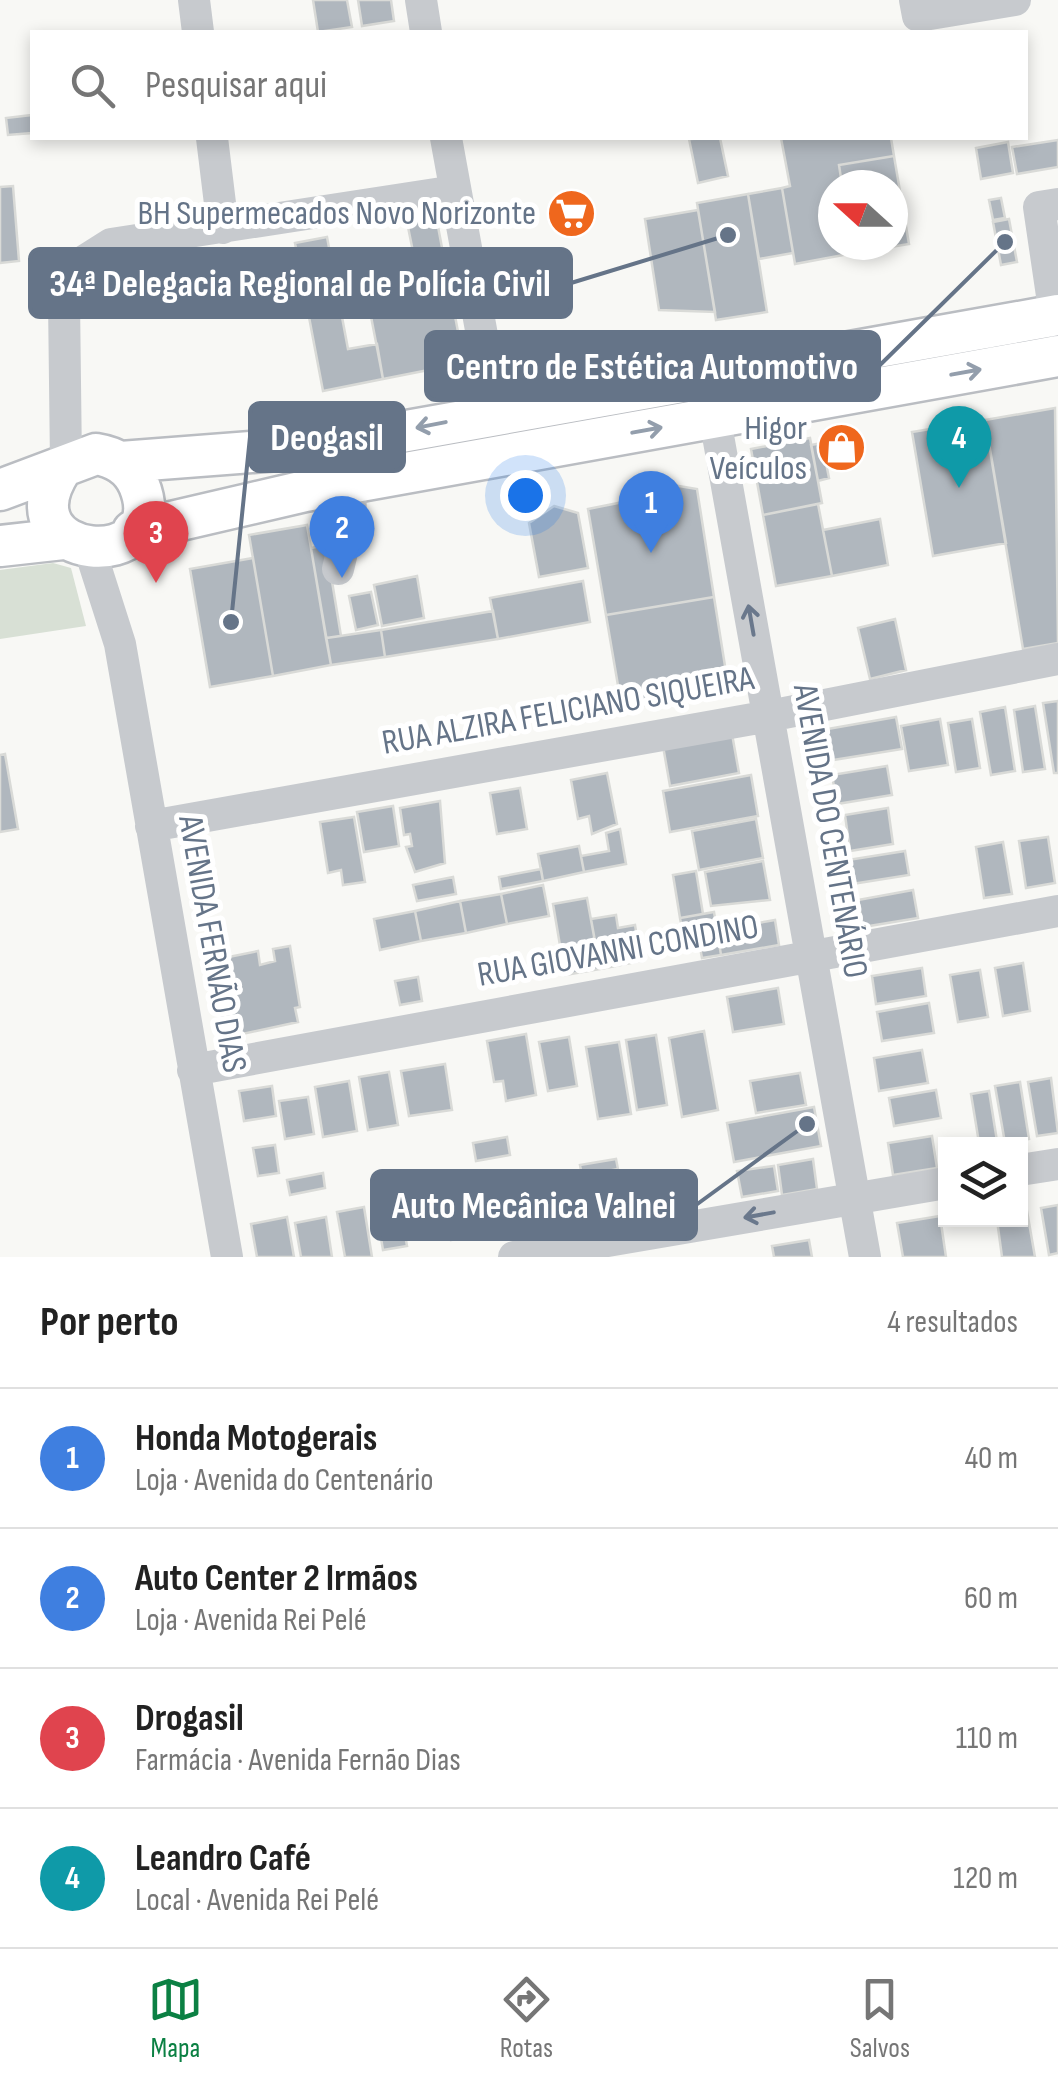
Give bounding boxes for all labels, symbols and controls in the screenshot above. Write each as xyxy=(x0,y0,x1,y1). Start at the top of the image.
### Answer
search box xyxy=(30,30,1028,140)
icon: search xyxy=(65,58,120,113)
text: Pesquisar aqui xyxy=(145,63,327,108)
north arrow xyxy=(818,170,908,260)
supermarket icon: BH Supermecados Novo Norizonte xyxy=(545,187,597,239)
place label: BH Supermecados Novo Norizonte xyxy=(137,192,536,235)
callout: 34ª Delegacia Regional de Polícia Civil xyxy=(30,249,571,317)
text: 34ª Delegacia Regional de Polícia Civil xyxy=(49,262,551,307)
callout: Centro de Estética Automotivo xyxy=(426,332,879,400)
text: Centro de Estética Automotivo xyxy=(446,345,858,390)
one-way arrow xyxy=(950,362,982,381)
callout: Deogasil xyxy=(250,403,404,471)
pin: 4 xyxy=(926,406,992,488)
place label: Higor Veículos xyxy=(710,407,807,490)
text: Deogasil xyxy=(270,416,384,461)
one-way arrow xyxy=(415,416,448,435)
one-way arrow xyxy=(630,420,662,439)
shop icon: Higor Veículos xyxy=(816,422,868,474)
your location xyxy=(500,470,551,521)
pin: 1 xyxy=(618,470,684,553)
pin: 2 xyxy=(310,496,374,578)
pin: 3 xyxy=(124,500,188,583)
one-way arrow xyxy=(741,604,760,636)
street label: RUA ALZIRA FELICIANO SIQUEIRA xyxy=(379,657,758,765)
street label: AVENIDA DO CENTENÁRIO xyxy=(783,680,877,981)
street label: AVENIDA FERNÃO DIAS xyxy=(168,811,256,1076)
street label: RUA GIOVANNI CONDINO xyxy=(474,905,762,997)
map controls xyxy=(938,1137,1028,1227)
button: layers xyxy=(938,1137,1028,1227)
callout: Auto Mecânica Valnei xyxy=(372,1171,696,1239)
text: Auto Mecânica Valnei xyxy=(391,1184,676,1229)
one-way arrow xyxy=(743,1206,776,1225)
text: Por perto xyxy=(40,1297,179,1348)
text: 4 resultados xyxy=(887,1303,1018,1342)
text: Honda Motogerais xyxy=(135,1416,377,1461)
text: 1 xyxy=(66,1439,79,1478)
text: 40 m xyxy=(965,1439,1018,1478)
text: Loja · Avenida do Centenário xyxy=(135,1461,434,1500)
text: Auto Center 2 Irmãos xyxy=(135,1556,418,1601)
text: 2 xyxy=(65,1579,80,1618)
text: 60 m xyxy=(964,1579,1018,1618)
text: Loja · Avenida Rei Pelé xyxy=(135,1601,367,1640)
text: Drogasil xyxy=(135,1696,244,1741)
text: 3 xyxy=(65,1719,80,1758)
text: 110 m xyxy=(956,1719,1018,1758)
text: Farmácia · Avenida Fernão Dias xyxy=(135,1741,461,1780)
text: Leandro Café xyxy=(135,1836,311,1881)
text: 4 xyxy=(65,1859,80,1898)
text: 120 m xyxy=(953,1859,1018,1898)
text: Local · Avenida Rei Pelé xyxy=(135,1881,379,1920)
tab: Mapa xyxy=(148,1972,203,2065)
tab: Rotas xyxy=(499,1972,554,2065)
tab: Salvos xyxy=(850,1972,910,2065)

